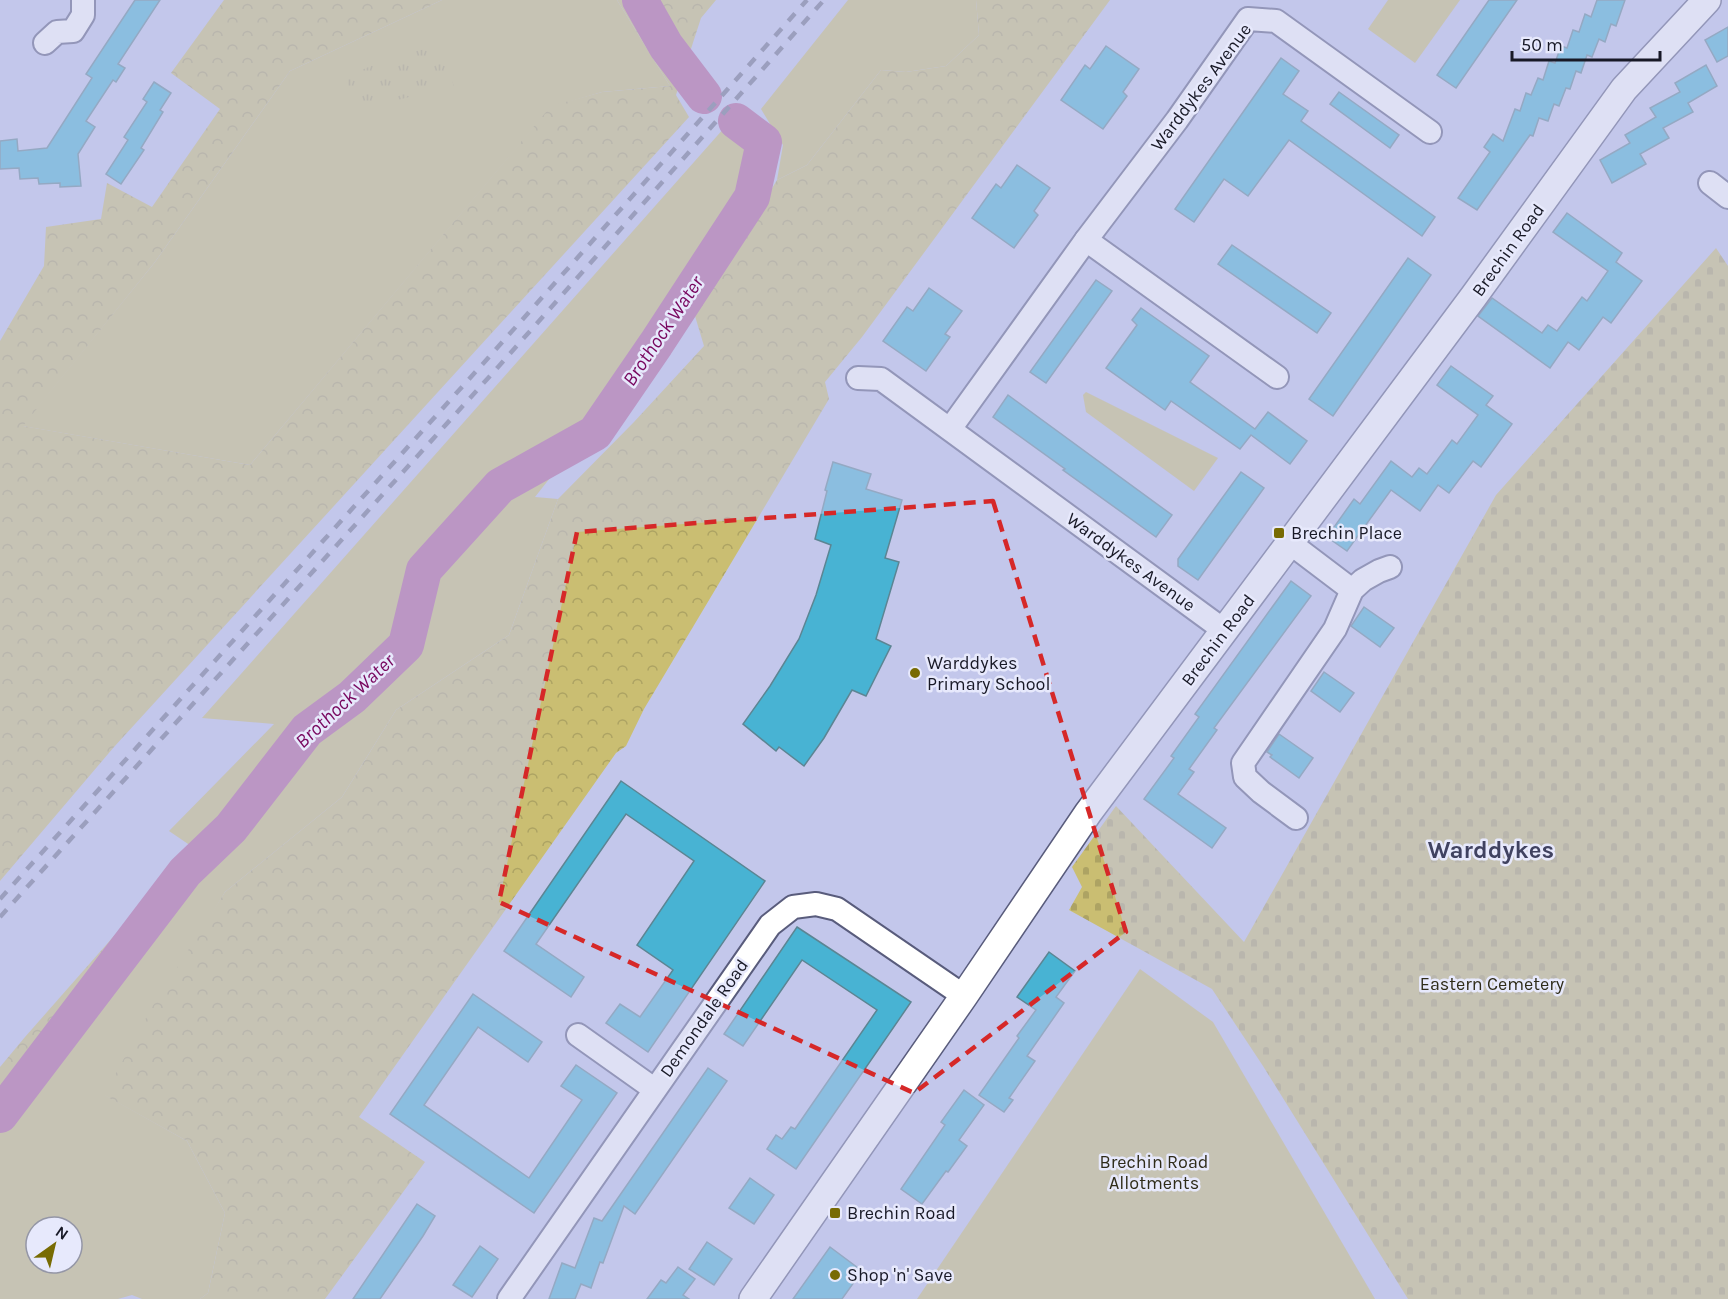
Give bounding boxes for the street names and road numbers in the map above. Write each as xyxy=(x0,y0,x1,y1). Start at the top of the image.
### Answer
street label: Warddykes Avenue xyxy=(1146,19,1256,155)
street label: Brechin Road xyxy=(1467,199,1549,301)
street label: Warddykes Avenue xyxy=(1062,508,1200,616)
street label: Brechin Road xyxy=(1176,590,1260,690)
street label: Demondale Road xyxy=(655,955,753,1081)

